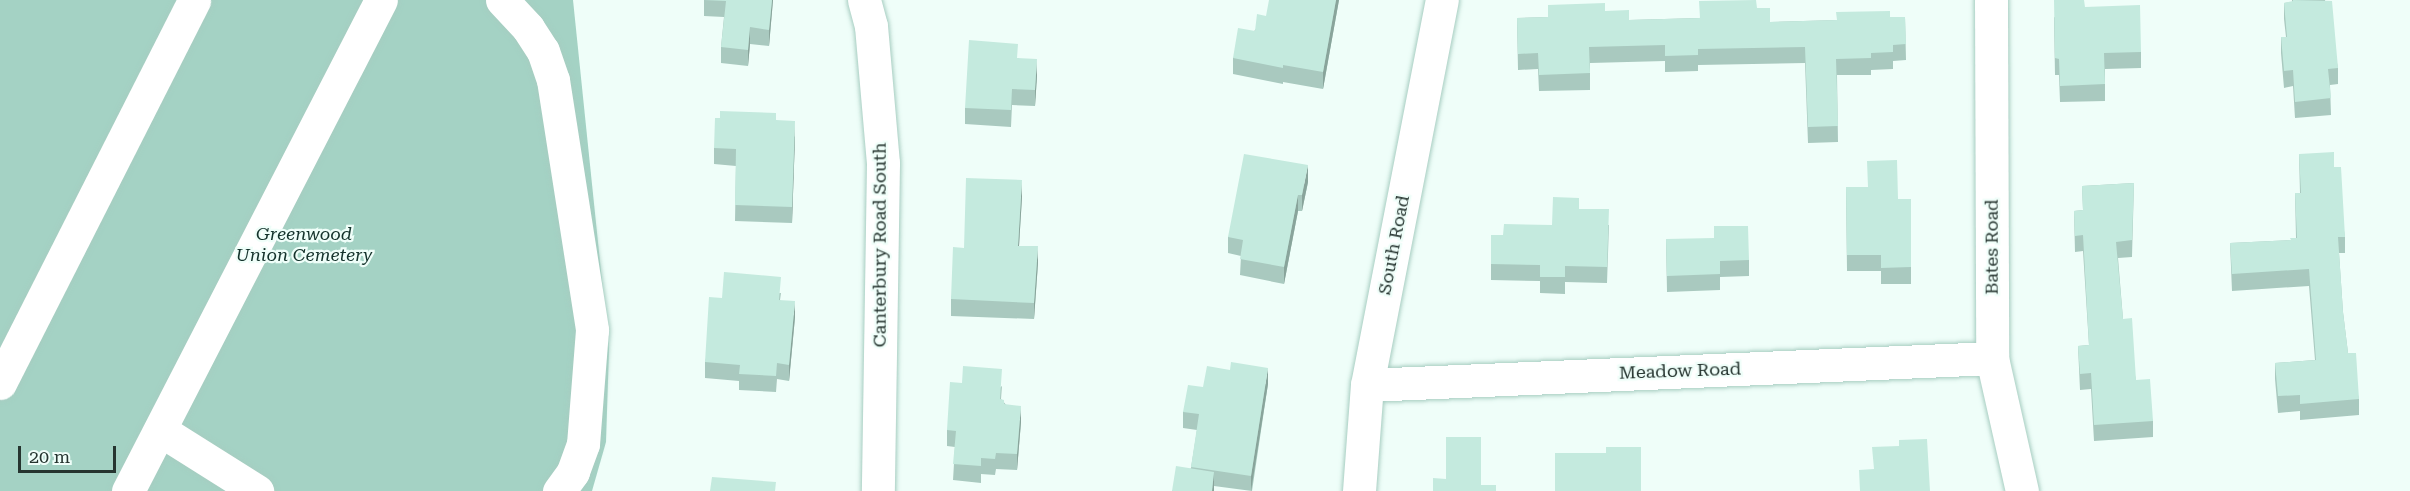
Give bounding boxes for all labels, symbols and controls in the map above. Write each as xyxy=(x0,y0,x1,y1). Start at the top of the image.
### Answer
street label: Canterbury Road South xyxy=(869,143,891,347)
street label: South Road xyxy=(1374,193,1414,297)
street label: Bates Road xyxy=(1981,199,2003,295)
park label: Greenwood Union Cemetery xyxy=(236,224,372,266)
street label: Meadow Road xyxy=(1619,358,1741,384)
scale bar xyxy=(21,434,118,472)
text: 20 m xyxy=(29,446,70,467)

